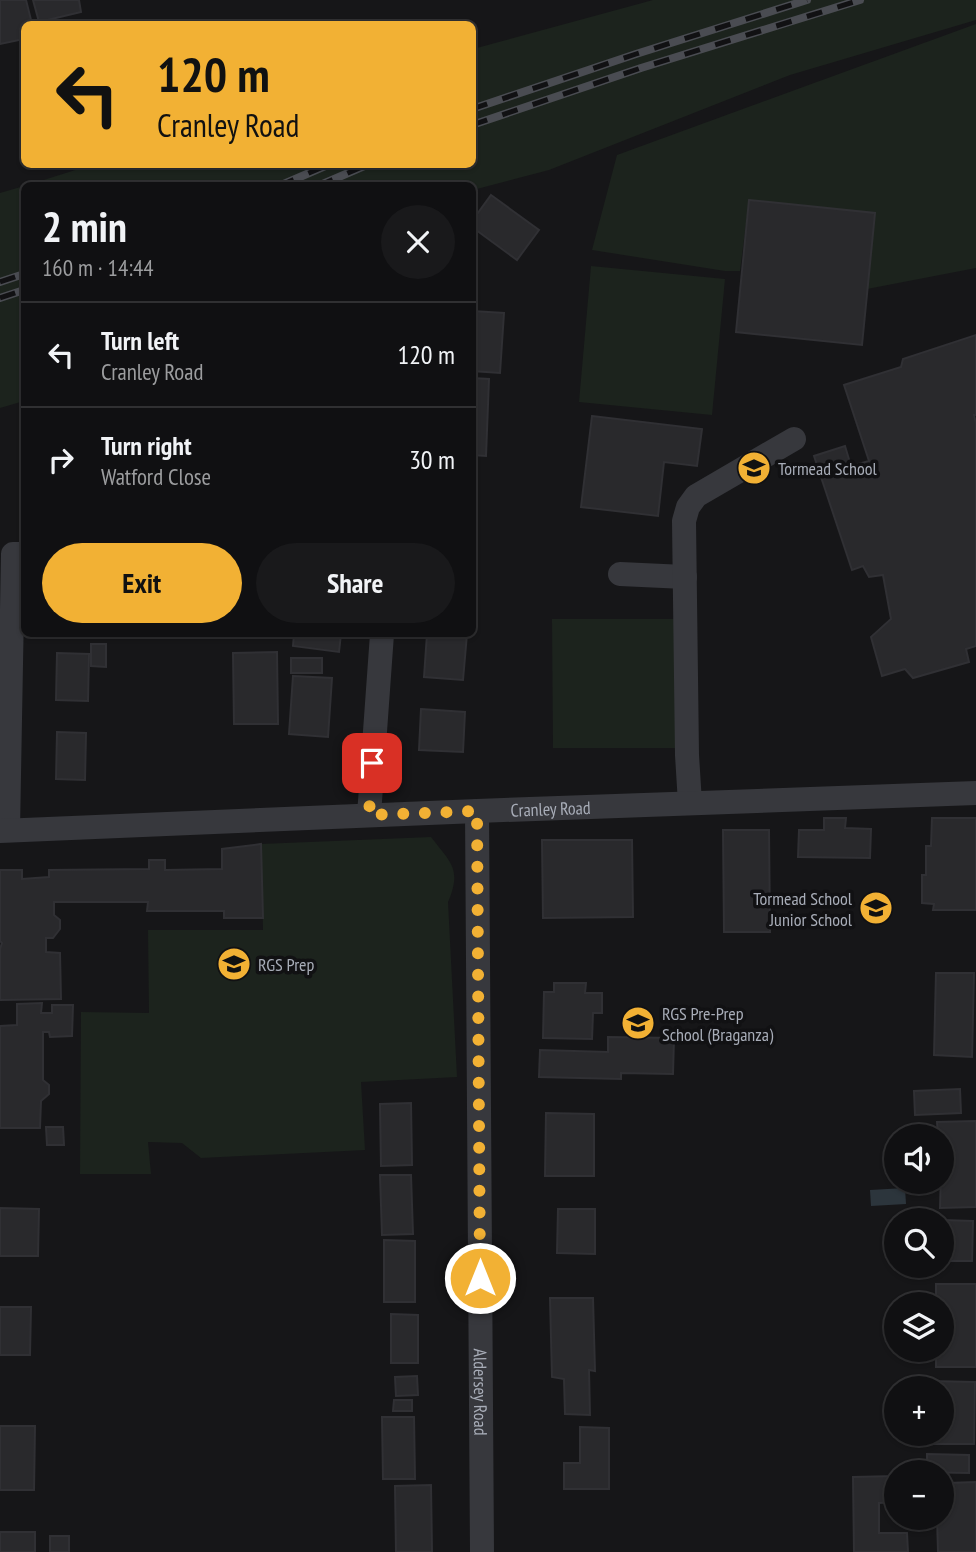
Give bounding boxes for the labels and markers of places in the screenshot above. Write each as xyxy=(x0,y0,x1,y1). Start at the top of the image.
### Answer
school or university icon: Tormead School xyxy=(735,449,773,487)
place label: Tormead School xyxy=(778,457,877,480)
pin xyxy=(342,733,402,793)
place label: Tormead School Junior School xyxy=(753,887,853,931)
school or university icon: Tormead School Junior School xyxy=(857,889,895,927)
school or university icon: RGS Prep xyxy=(215,945,253,983)
place label: RGS Prep xyxy=(258,953,315,976)
place label: RGS Pre-Prep School (Braganza) xyxy=(662,1002,774,1046)
school or university icon: RGS Pre-Prep School (Braganza) xyxy=(619,1004,657,1042)

